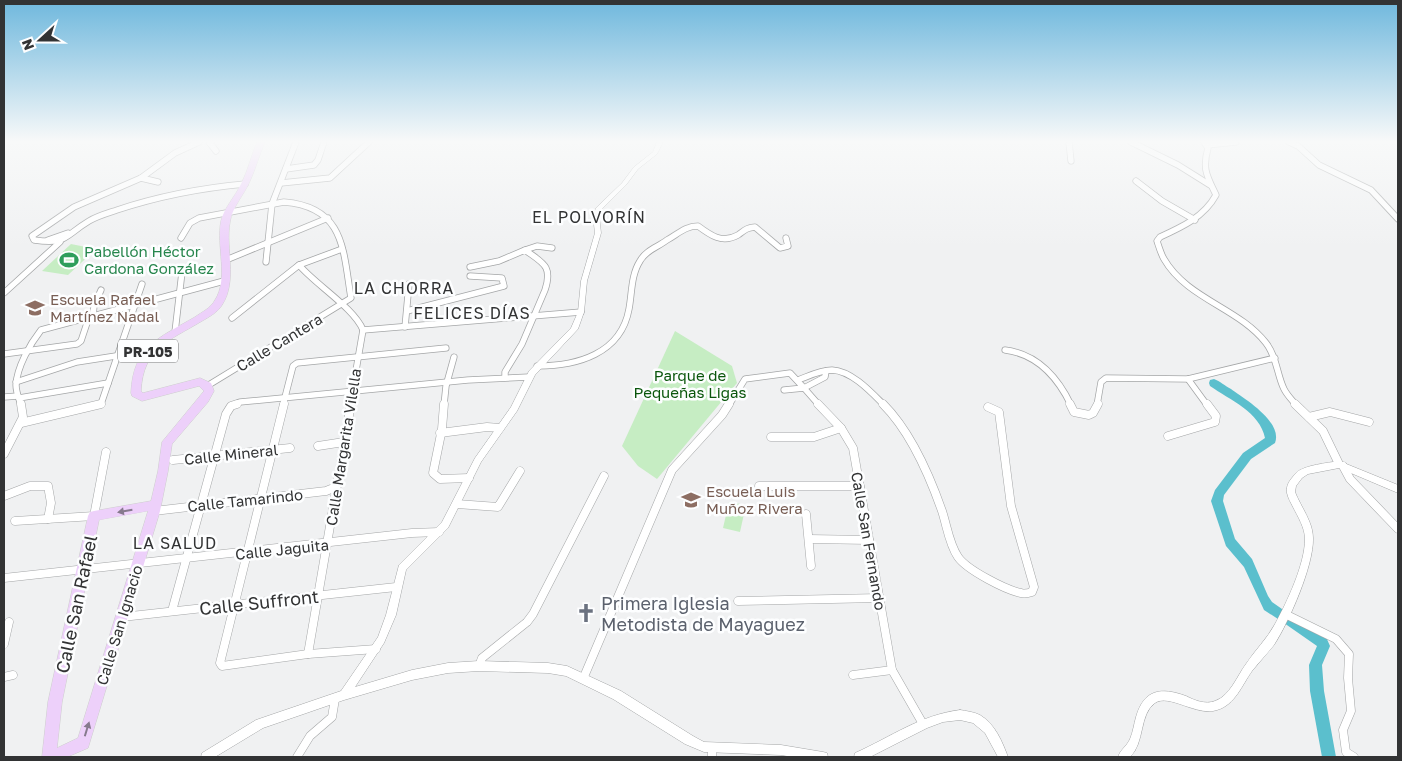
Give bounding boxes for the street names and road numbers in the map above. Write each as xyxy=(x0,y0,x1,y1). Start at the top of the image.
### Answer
street label: Calle Cantera xyxy=(233,309,325,375)
road number: PR-105 xyxy=(118,340,178,362)
street label: Calle Margarita Vilella xyxy=(322,367,364,527)
street label: Calle Mineral xyxy=(183,440,279,468)
street label: Calle San Fernando xyxy=(848,470,890,612)
street label: Calle Tamarindo xyxy=(186,485,304,515)
street label: Calle San Rafael xyxy=(51,533,101,675)
street label: Calle Jaguita xyxy=(234,535,330,563)
street label: Calle San Ignacio xyxy=(92,563,146,687)
street label: Calle Suffront xyxy=(198,585,320,619)

